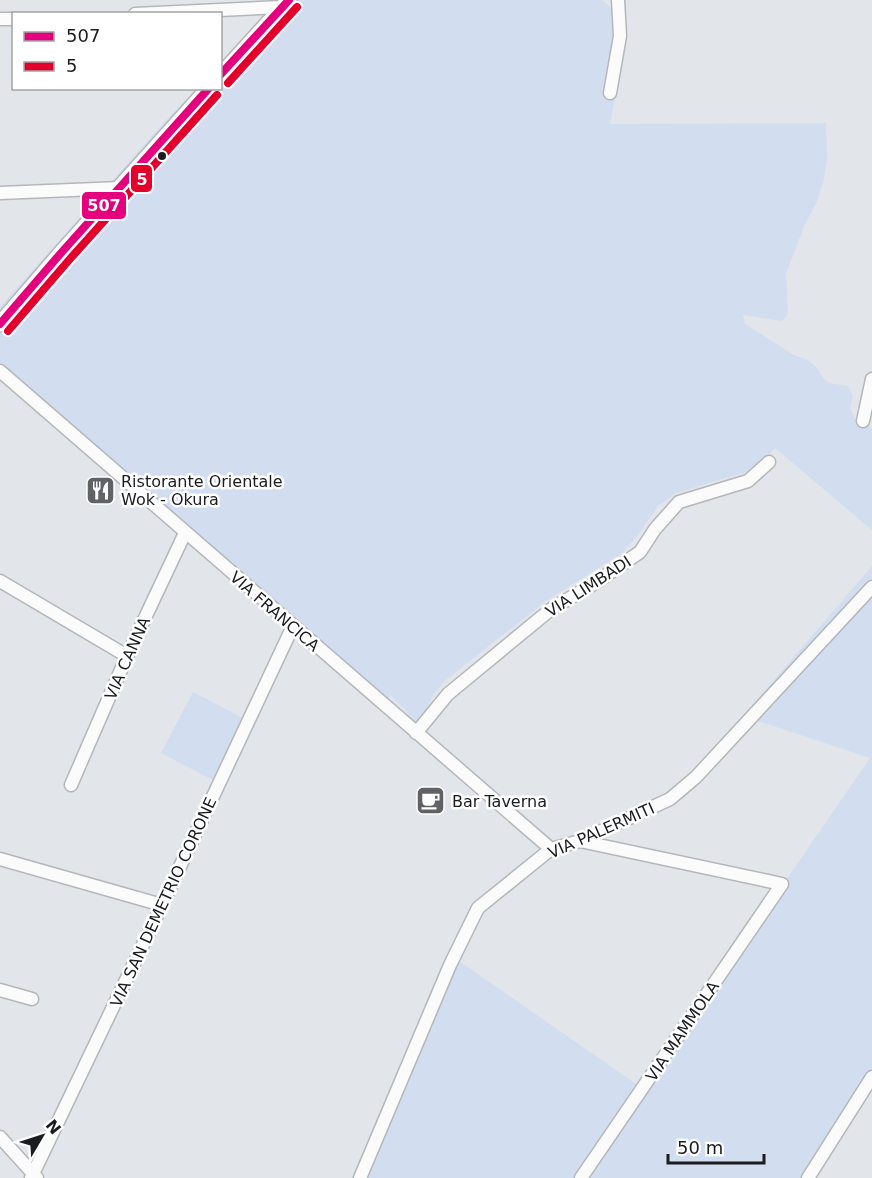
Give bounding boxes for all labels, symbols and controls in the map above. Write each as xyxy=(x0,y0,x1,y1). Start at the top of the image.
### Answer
legend xyxy=(12,12,222,90)
text: 507 xyxy=(66,25,100,46)
text: 5 xyxy=(66,55,77,76)
unlabelled marker xyxy=(156,150,168,162)
line badge: 5 xyxy=(130,164,153,193)
text: 5 xyxy=(136,170,148,189)
line badge: 507 xyxy=(81,191,127,220)
text: 507 xyxy=(87,196,121,215)
place label: Ristorante Orientale Wok - Okura xyxy=(121,472,283,509)
restaurant icon: Ristorante Orientale Wok - Okura xyxy=(84,474,116,506)
street label: VIA LIMBADI xyxy=(542,552,635,621)
street label: VIA FRANCICA xyxy=(226,567,323,655)
street label: VIA CANNA xyxy=(101,614,154,703)
cafe icon: Bar Taverna xyxy=(415,785,447,817)
place label: Bar Taverna xyxy=(452,792,547,811)
street label: VIA SAN DEMETRIO CORONE xyxy=(106,794,221,1010)
street label: VIA PALERMITI xyxy=(545,799,657,862)
street label: VIA MAMMOLA xyxy=(642,977,723,1085)
north arrow xyxy=(12,1106,72,1166)
text: N xyxy=(42,1116,65,1138)
scale bar xyxy=(668,1127,764,1165)
text: 50 m xyxy=(677,1137,723,1158)

